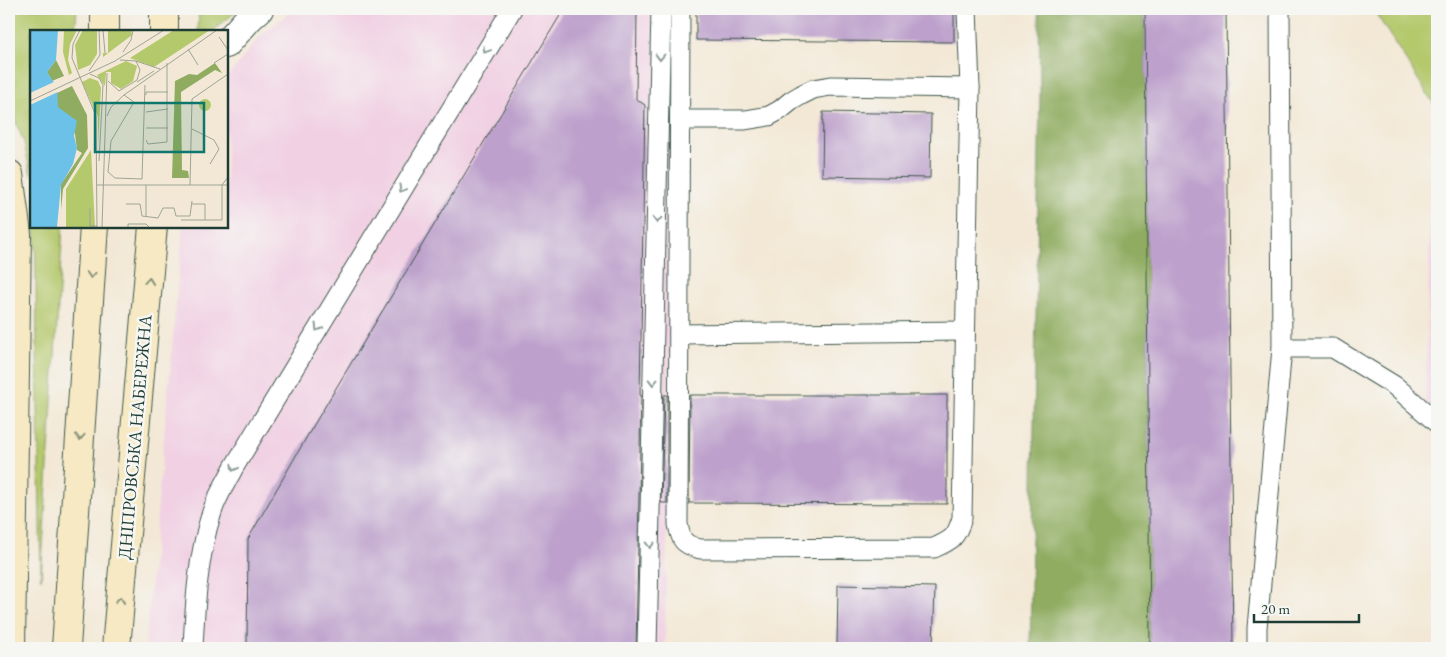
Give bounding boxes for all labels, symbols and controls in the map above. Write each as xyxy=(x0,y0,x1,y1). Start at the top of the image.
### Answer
inset map xyxy=(30,30,228,228)
one-way arrow xyxy=(483,45,493,54)
one-way arrow xyxy=(655,54,666,62)
one-way arrow xyxy=(399,184,409,193)
one-way arrow xyxy=(652,216,662,224)
one-way arrow xyxy=(86,271,97,279)
one-way arrow xyxy=(143,277,154,285)
street label: ДНІПРОВСЬКА НАБЕРЕЖНА xyxy=(112,313,157,560)
one-way arrow xyxy=(314,323,324,332)
one-way arrow xyxy=(648,379,658,387)
one-way arrow xyxy=(75,433,86,441)
one-way arrow xyxy=(230,462,240,471)
one-way arrow xyxy=(645,542,655,549)
scale bar xyxy=(1254,592,1358,624)
one-way arrow xyxy=(115,595,126,603)
text: 20 m xyxy=(1261,599,1290,618)

